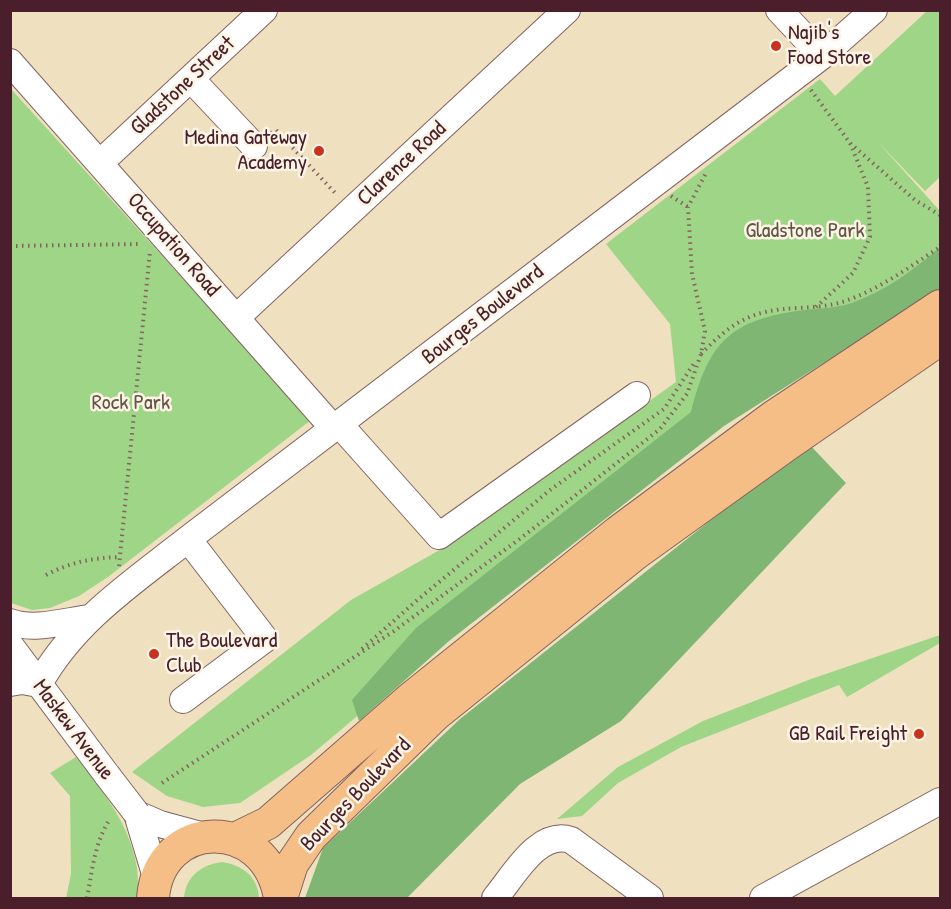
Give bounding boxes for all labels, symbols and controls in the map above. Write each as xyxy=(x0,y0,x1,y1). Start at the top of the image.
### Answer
place label: Najib's Food Store xyxy=(788,20,871,72)
street label: Gladstone Street xyxy=(125,31,241,141)
marker: Najib's Food Store xyxy=(769,39,783,53)
street label: Clarence Road xyxy=(352,116,452,212)
place label: Medina Gateway Academy xyxy=(184,125,307,176)
marker: Medina Gateway Academy xyxy=(312,144,326,158)
street label: Occupation Road xyxy=(121,188,225,302)
park label: Gladstone Park xyxy=(745,218,865,244)
street label: Bourges Boulevard xyxy=(417,259,549,371)
park label: Rock Park xyxy=(92,390,170,416)
place label: The Boulevard Club xyxy=(166,628,277,680)
marker: The Boulevard Club xyxy=(147,647,161,661)
street label: Maskew Avenue xyxy=(27,674,119,786)
place label: GB Rail Freight xyxy=(789,721,907,747)
marker: GB Rail Freight xyxy=(912,727,926,741)
street label: Bourges Boulevard xyxy=(295,733,417,857)

